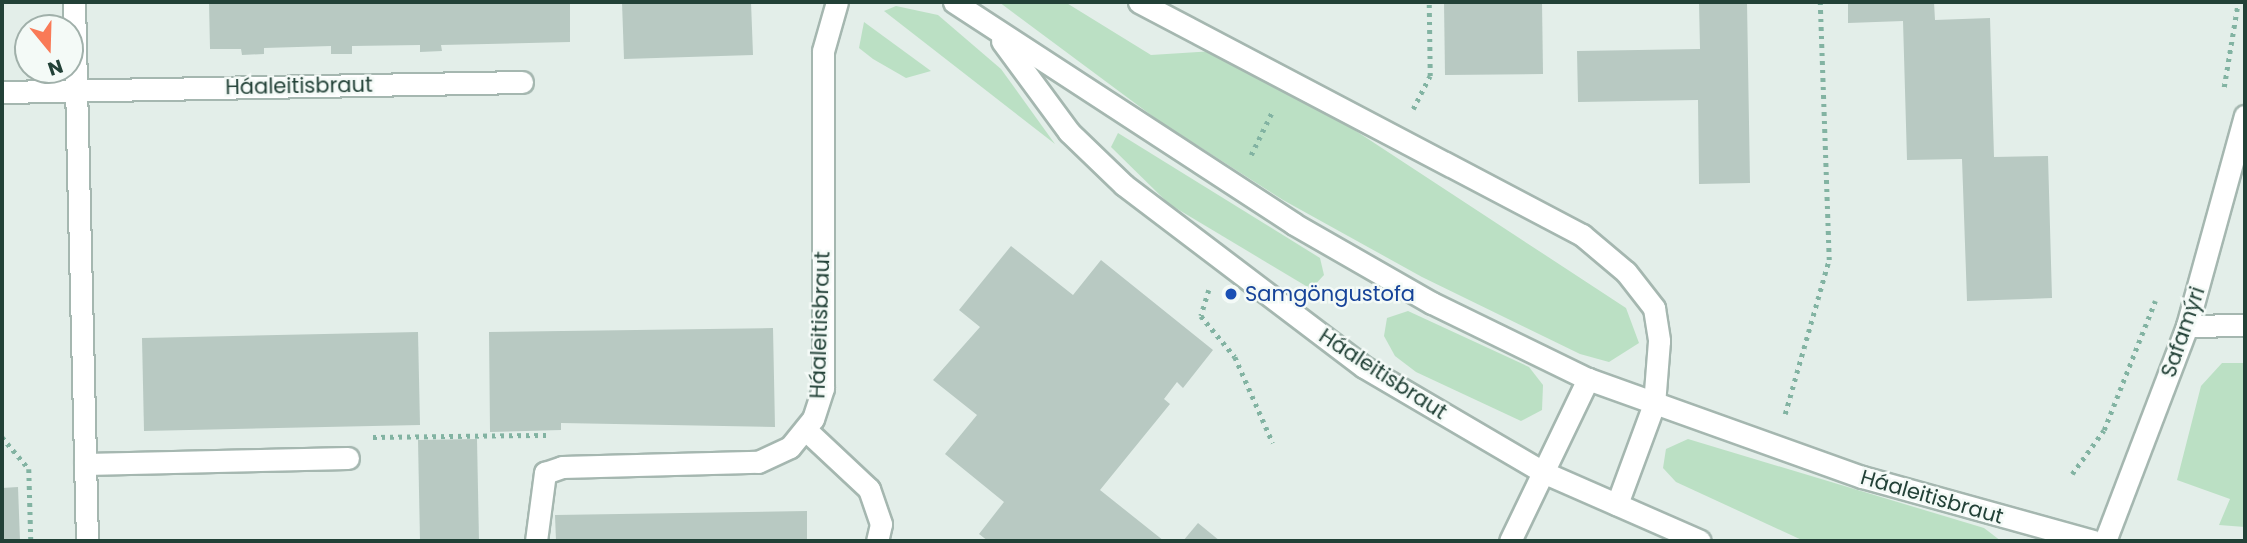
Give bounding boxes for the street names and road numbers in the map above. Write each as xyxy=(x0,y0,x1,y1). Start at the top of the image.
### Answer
street label: Háaleitisbraut xyxy=(225,72,373,100)
street label: Háaleitisbraut xyxy=(805,251,835,399)
street label: Safamýri xyxy=(2156,283,2210,381)
street label: Háaleitisbraut xyxy=(1314,323,1452,425)
street label: Háaleitisbraut xyxy=(1858,465,2006,529)

